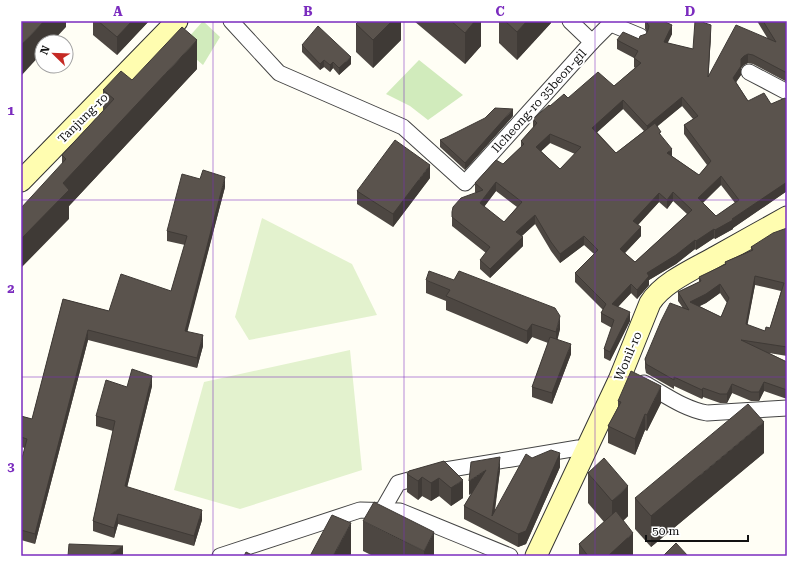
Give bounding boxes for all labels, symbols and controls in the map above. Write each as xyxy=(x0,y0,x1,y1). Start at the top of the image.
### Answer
text: A xyxy=(113,4,123,19)
text: B xyxy=(303,4,313,19)
text: C xyxy=(495,4,505,19)
text: D xyxy=(685,4,695,19)
north arrow xyxy=(34,34,74,74)
text: N xyxy=(38,43,53,57)
street label: Ilcheong-ro 35beon-gil xyxy=(489,46,589,156)
street label: Tanjung-ro xyxy=(55,90,111,146)
text: 1 xyxy=(7,103,15,118)
text: 2 xyxy=(7,281,15,296)
street label: Wonil-ro xyxy=(611,329,645,383)
text: 3 xyxy=(7,459,15,474)
scale bar xyxy=(646,517,748,543)
text: 50 m xyxy=(652,524,679,538)

